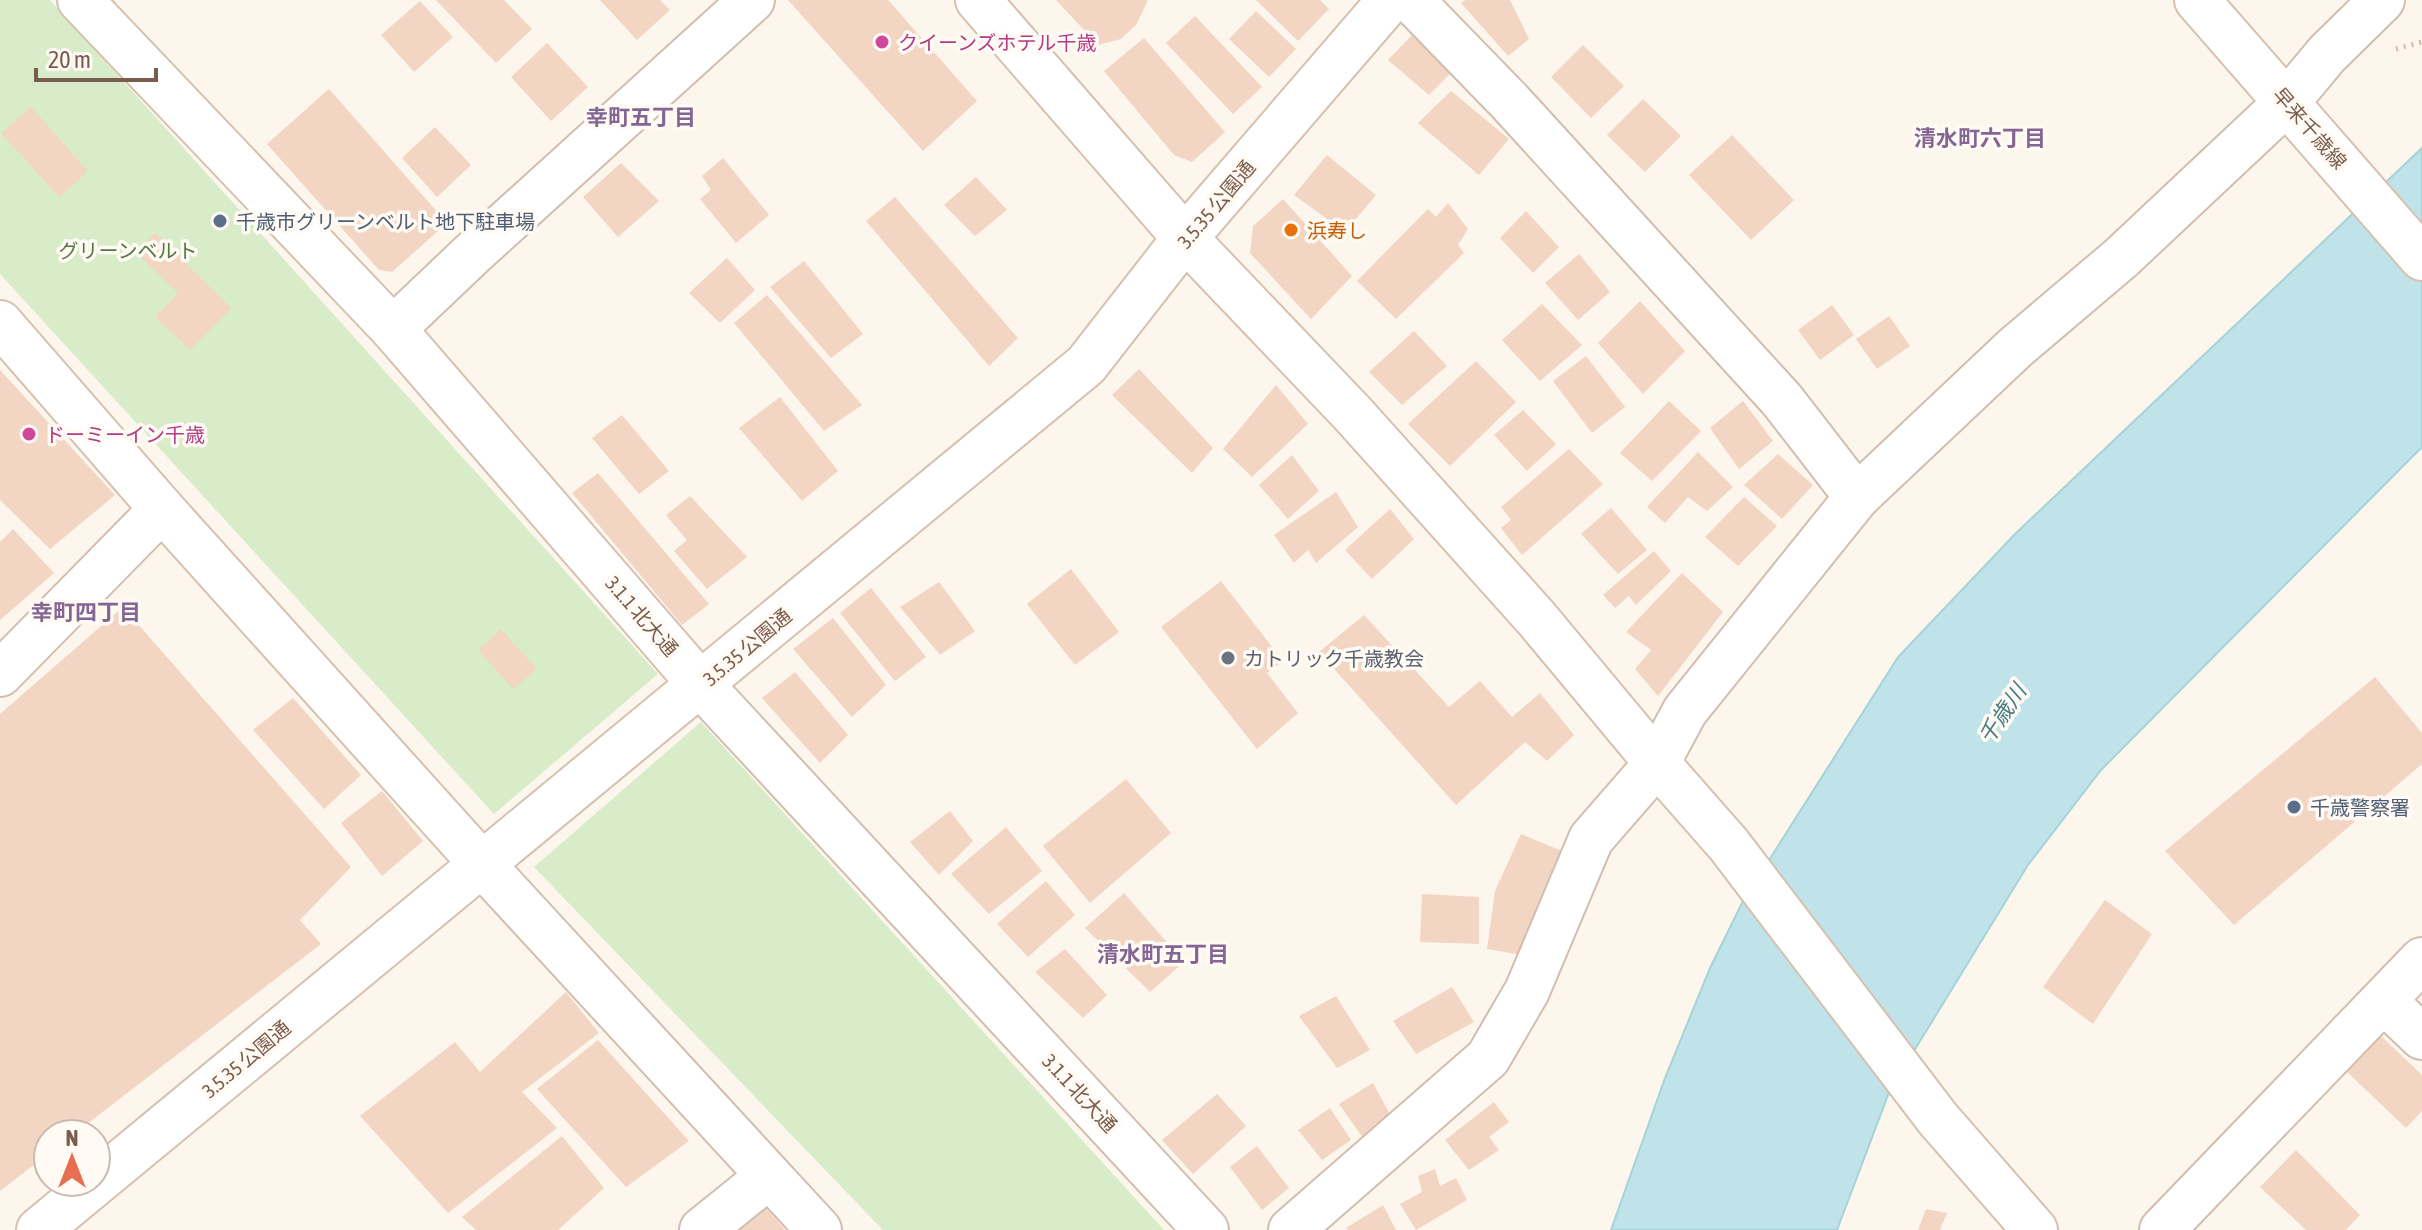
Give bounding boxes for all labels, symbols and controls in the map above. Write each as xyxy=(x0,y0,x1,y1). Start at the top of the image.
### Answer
place label: クイーンズホテル千歳 xyxy=(898,31,1097,54)
scale bar xyxy=(36,32,156,82)
marker: クイーンズホテル千歳 xyxy=(873,33,891,51)
text: 20 m xyxy=(48,46,91,73)
street label: 早来千歳線 xyxy=(2269,83,2351,173)
district label: 幸町五丁目 xyxy=(586,104,696,130)
district label: 清水町六丁目 xyxy=(1914,125,2046,151)
street label: 3.5.35 公園通 xyxy=(1173,155,1259,253)
place label: 千歳市グリーンベルト地下駐車場 xyxy=(236,210,535,233)
marker: 千歳市グリーンベルト地下駐車場 xyxy=(211,212,229,230)
place label: 浜寿し xyxy=(1307,219,1367,242)
marker: 浜寿し xyxy=(1282,221,1300,239)
park label: グリーンベルト xyxy=(59,239,198,262)
place label: ドーミーイン千歳 xyxy=(45,423,205,446)
marker: ドーミーイン千歳 xyxy=(20,425,38,443)
street label: 3.1.1 北大通 xyxy=(601,571,683,661)
district label: 幸町四丁目 xyxy=(31,599,141,625)
street label: 3.5.35 公園通 xyxy=(698,604,796,690)
place label: カトリック千歳教会 xyxy=(1244,647,1424,670)
marker: カトリック千歳教会 xyxy=(1219,649,1237,667)
water label: 千歳川 xyxy=(1973,678,2032,749)
place label: 千歳警察署 xyxy=(2310,796,2410,819)
marker: 千歳警察署 xyxy=(2285,798,2303,816)
district label: 清水町五丁目 xyxy=(1097,941,1229,967)
street label: 3.5.35 公園通 xyxy=(197,1016,295,1102)
street label: 3.1.1 北大通 xyxy=(1038,1049,1122,1137)
north arrow xyxy=(32,1118,112,1198)
text: N xyxy=(66,1125,78,1151)

